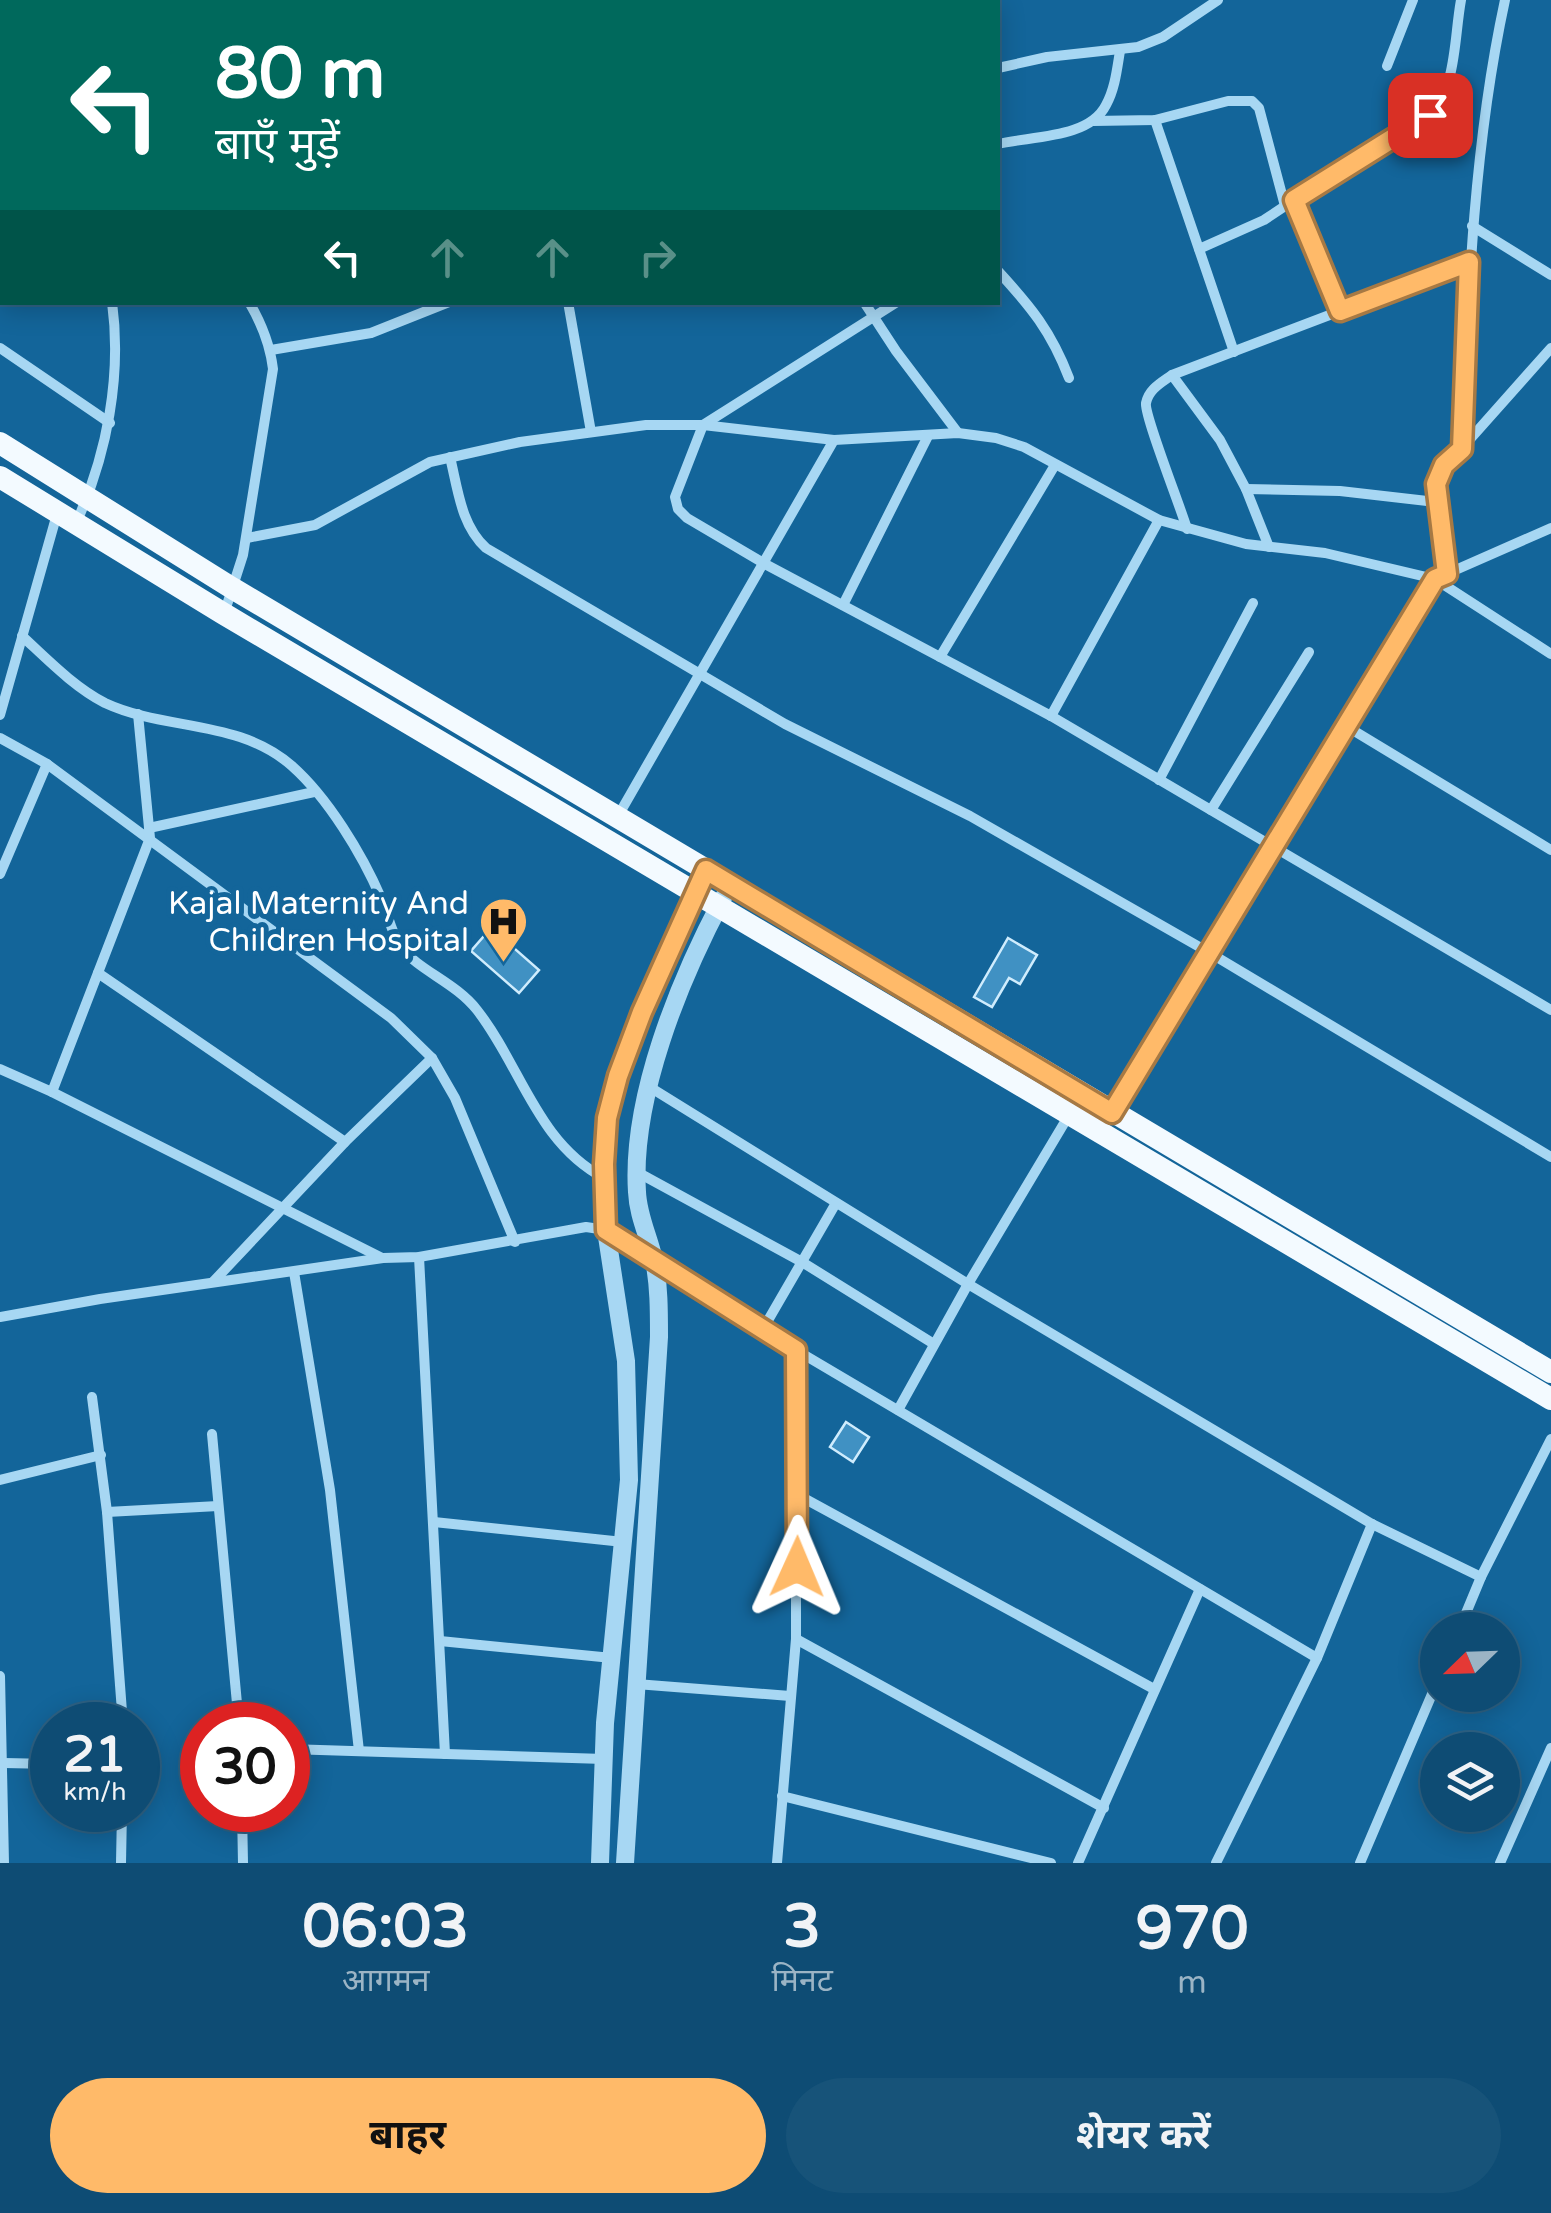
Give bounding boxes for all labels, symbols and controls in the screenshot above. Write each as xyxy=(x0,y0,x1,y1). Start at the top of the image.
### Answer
text: 80 m xyxy=(215,33,385,117)
icon: left xyxy=(50,40,180,170)
pin xyxy=(1388,73,1473,158)
icon: arrive xyxy=(1403,88,1458,143)
text: बाएँ मुड़ें xyxy=(215,118,340,172)
icon: left xyxy=(315,230,370,285)
icon: ahead xyxy=(420,230,475,285)
icon: ahead xyxy=(525,230,580,285)
icon: right xyxy=(630,230,685,285)
place label: Kajal Maternity And Children Hospital xyxy=(168,885,469,960)
hospital icon: Kajal Maternity And Children Hospital xyxy=(478,896,530,964)
position arrow xyxy=(745,1515,849,1619)
north arrow xyxy=(1420,1612,1520,1712)
map controls xyxy=(1420,1612,1520,1832)
speed limit sign: 30 xyxy=(180,1702,310,1832)
text: 21 xyxy=(64,1725,126,1785)
button: layers xyxy=(1420,1732,1520,1832)
text: km/h xyxy=(64,1777,126,1807)
text: 06:03 xyxy=(303,1891,469,1963)
text: 3 xyxy=(783,1891,821,1963)
text: 970 xyxy=(1135,1893,1248,1965)
text: आगमन xyxy=(342,1962,430,2000)
text: मिनट xyxy=(771,1962,833,2000)
text: m xyxy=(1177,1964,1207,2002)
button: बाहर xyxy=(50,2078,766,2193)
button: शेयर करें xyxy=(786,2078,1501,2193)

